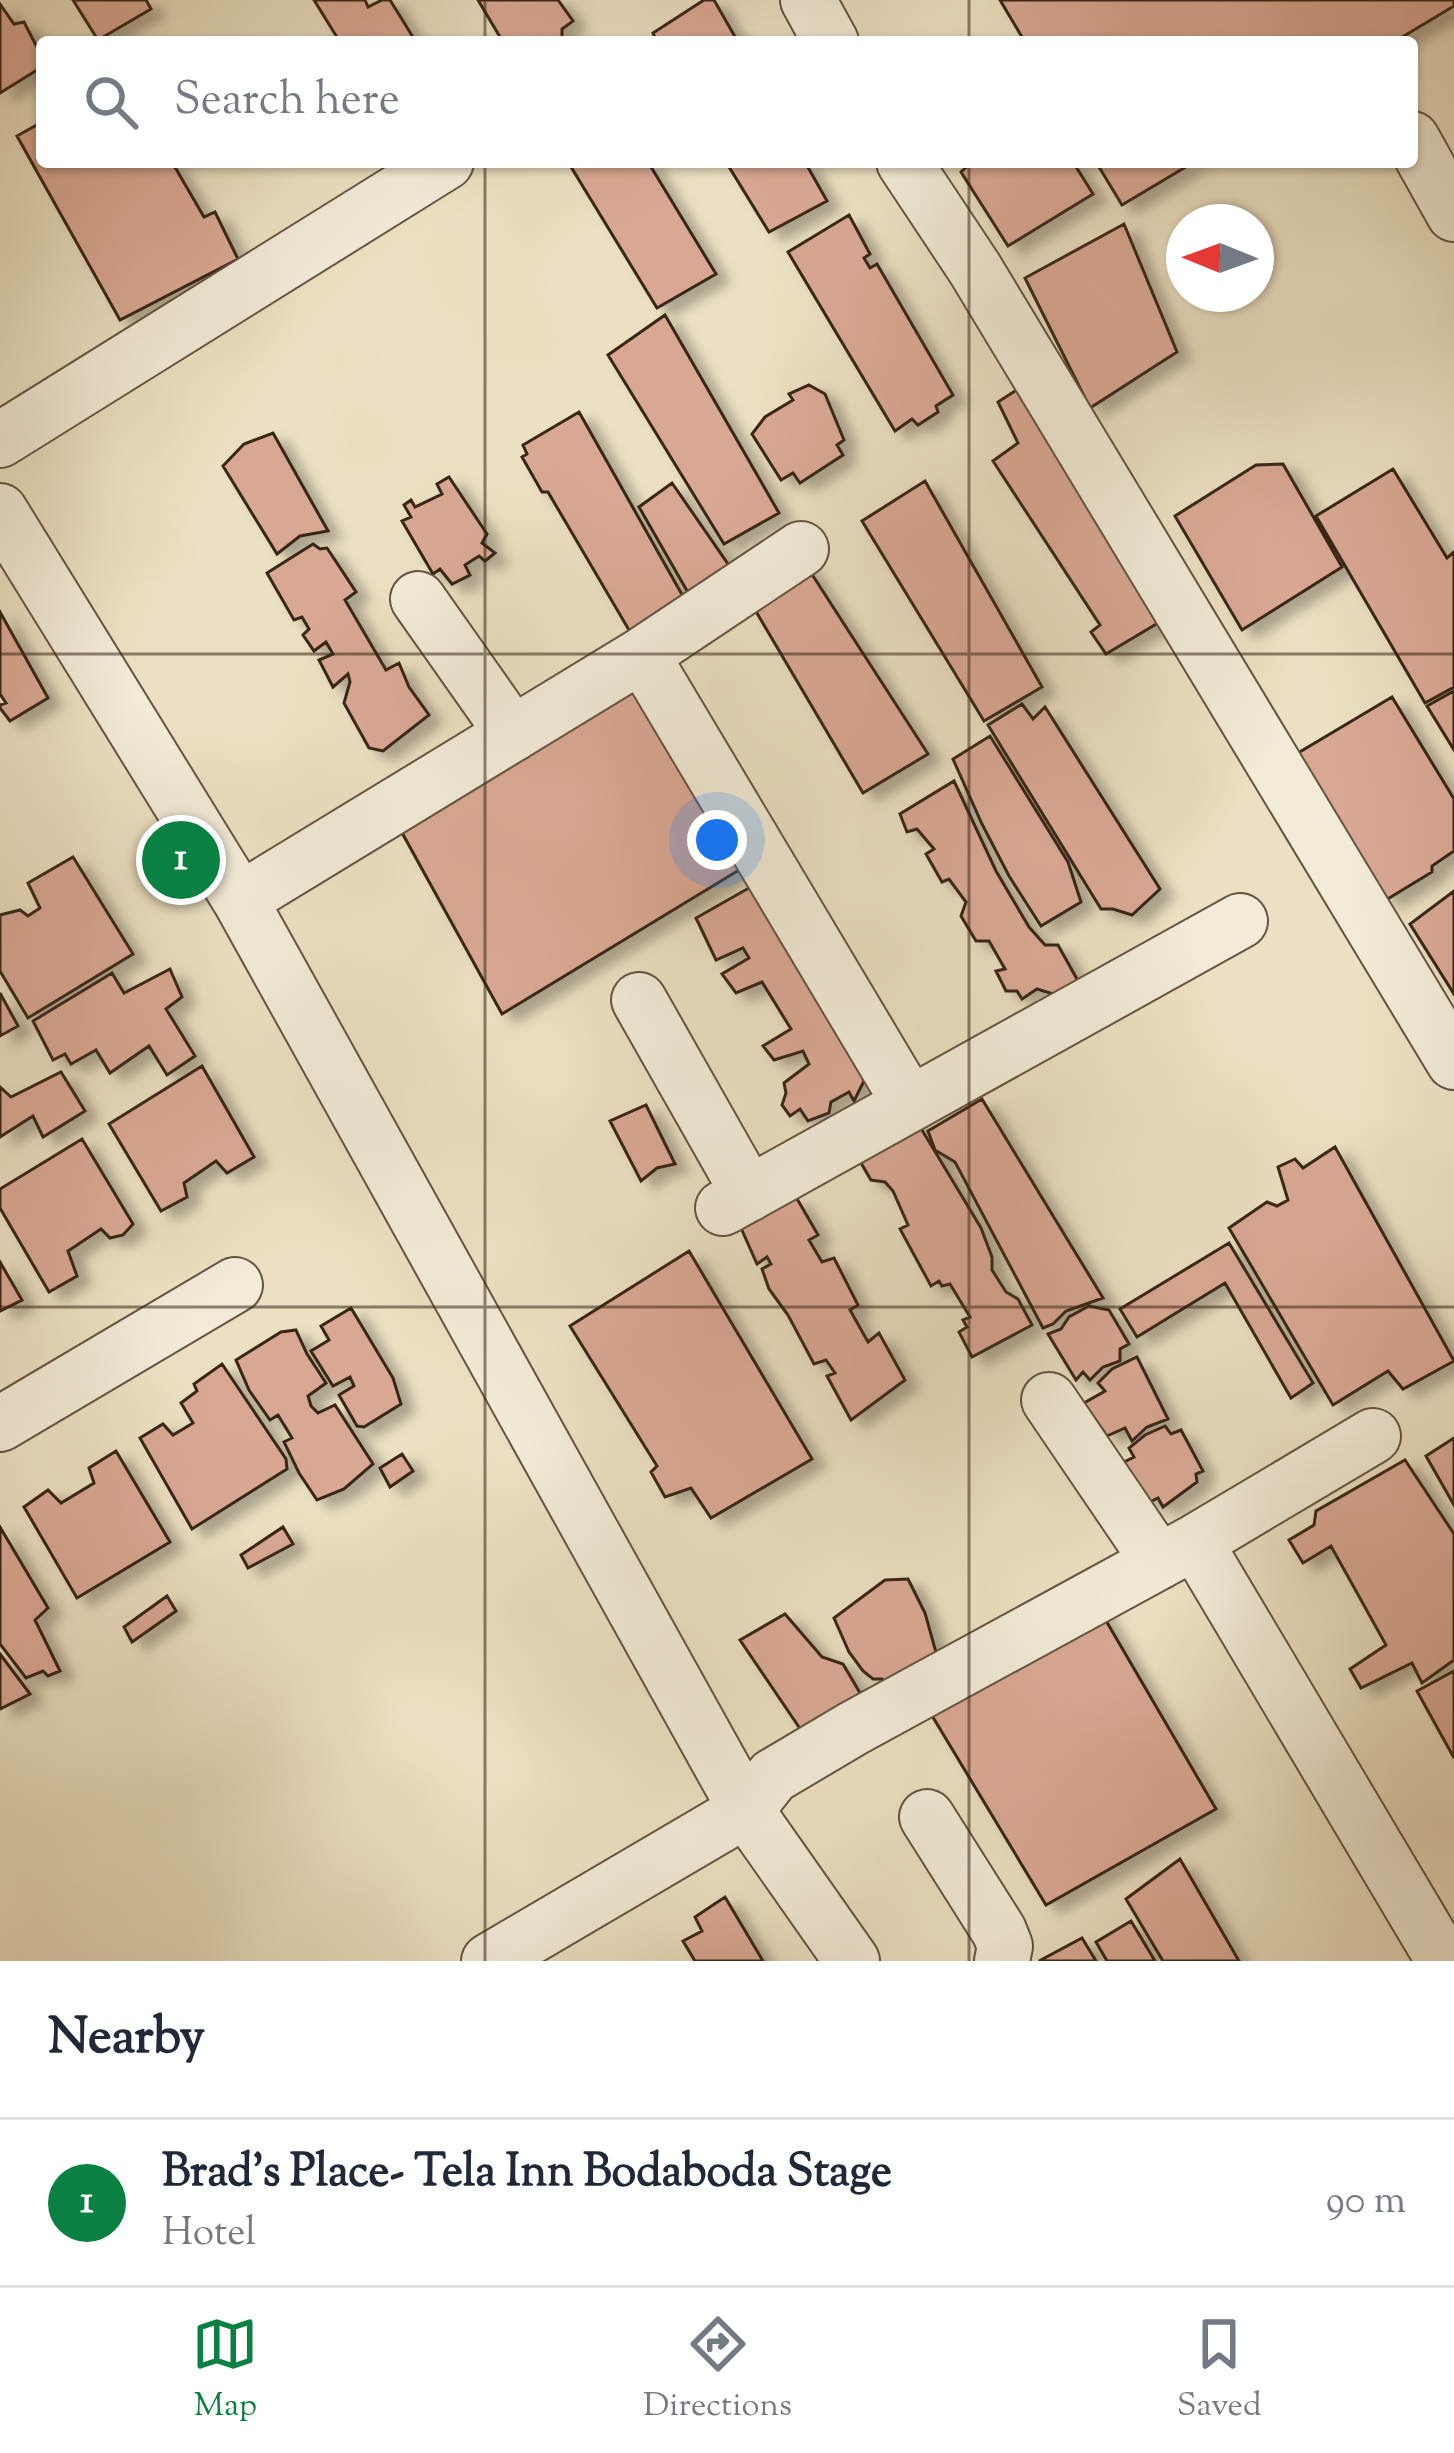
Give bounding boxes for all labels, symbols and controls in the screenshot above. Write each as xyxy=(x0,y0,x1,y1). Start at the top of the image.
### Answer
search box xyxy=(36,36,1418,168)
icon: search xyxy=(78,69,144,135)
text: Search here xyxy=(174,70,400,135)
north arrow xyxy=(1166,204,1274,312)
your location xyxy=(687,810,747,870)
pin: 1 xyxy=(142,815,220,905)
text: Nearby xyxy=(48,2003,205,2076)
text: Brad's Place- Tela Inn Bodaboda Stage xyxy=(162,2142,892,2207)
text: 1 xyxy=(80,2175,94,2231)
text: 90 m xyxy=(1326,2175,1406,2231)
text: Hotel xyxy=(162,2207,256,2263)
tab: Map xyxy=(192,2311,258,2431)
tab: Directions xyxy=(643,2311,792,2431)
tab: Saved xyxy=(1177,2311,1262,2431)

